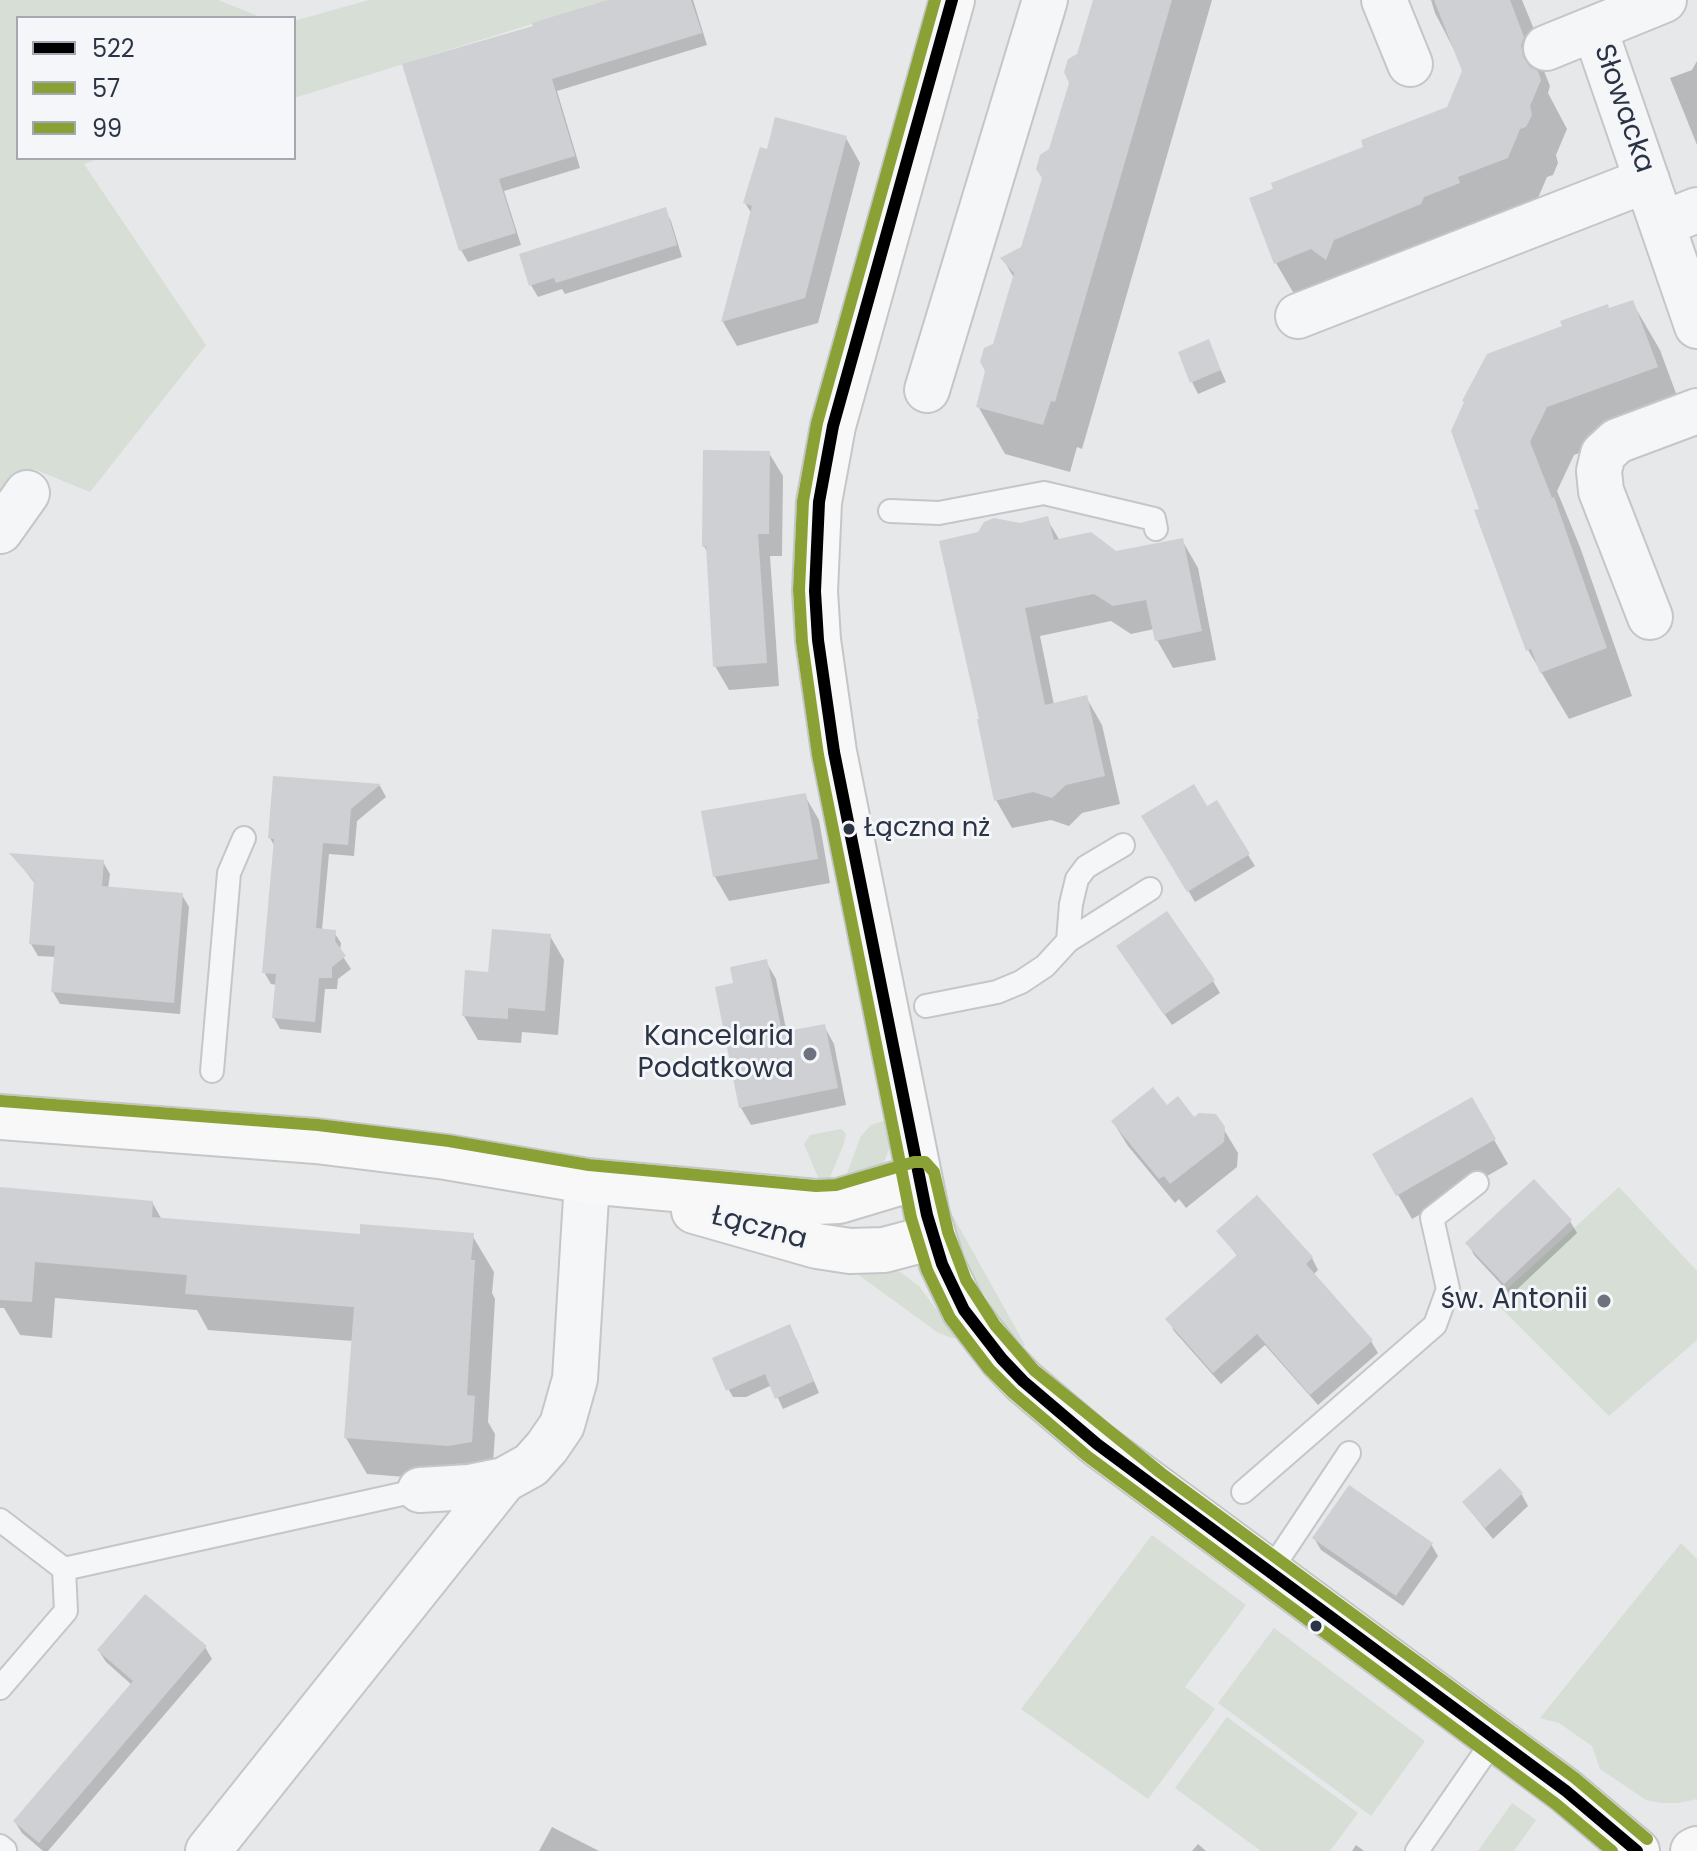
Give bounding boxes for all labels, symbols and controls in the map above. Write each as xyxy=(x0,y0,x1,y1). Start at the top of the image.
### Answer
legend xyxy=(16,16,296,160)
text: 522 xyxy=(92,32,135,65)
street label: Słowacka xyxy=(1585,40,1661,178)
text: 57 xyxy=(92,72,120,105)
text: 99 xyxy=(92,112,122,145)
place label: Łączna nż xyxy=(864,813,990,845)
marker: Łączna nż xyxy=(841,821,857,837)
place label: Kancelaria Podatkowa xyxy=(638,1021,794,1087)
marker: Kancelaria Podatkowa xyxy=(801,1045,819,1063)
street label: Łączna xyxy=(707,1200,811,1258)
place label: św. Antonii xyxy=(1440,1284,1588,1318)
marker: św. Antonii xyxy=(1595,1292,1613,1310)
unlabelled marker xyxy=(1308,1618,1324,1634)

